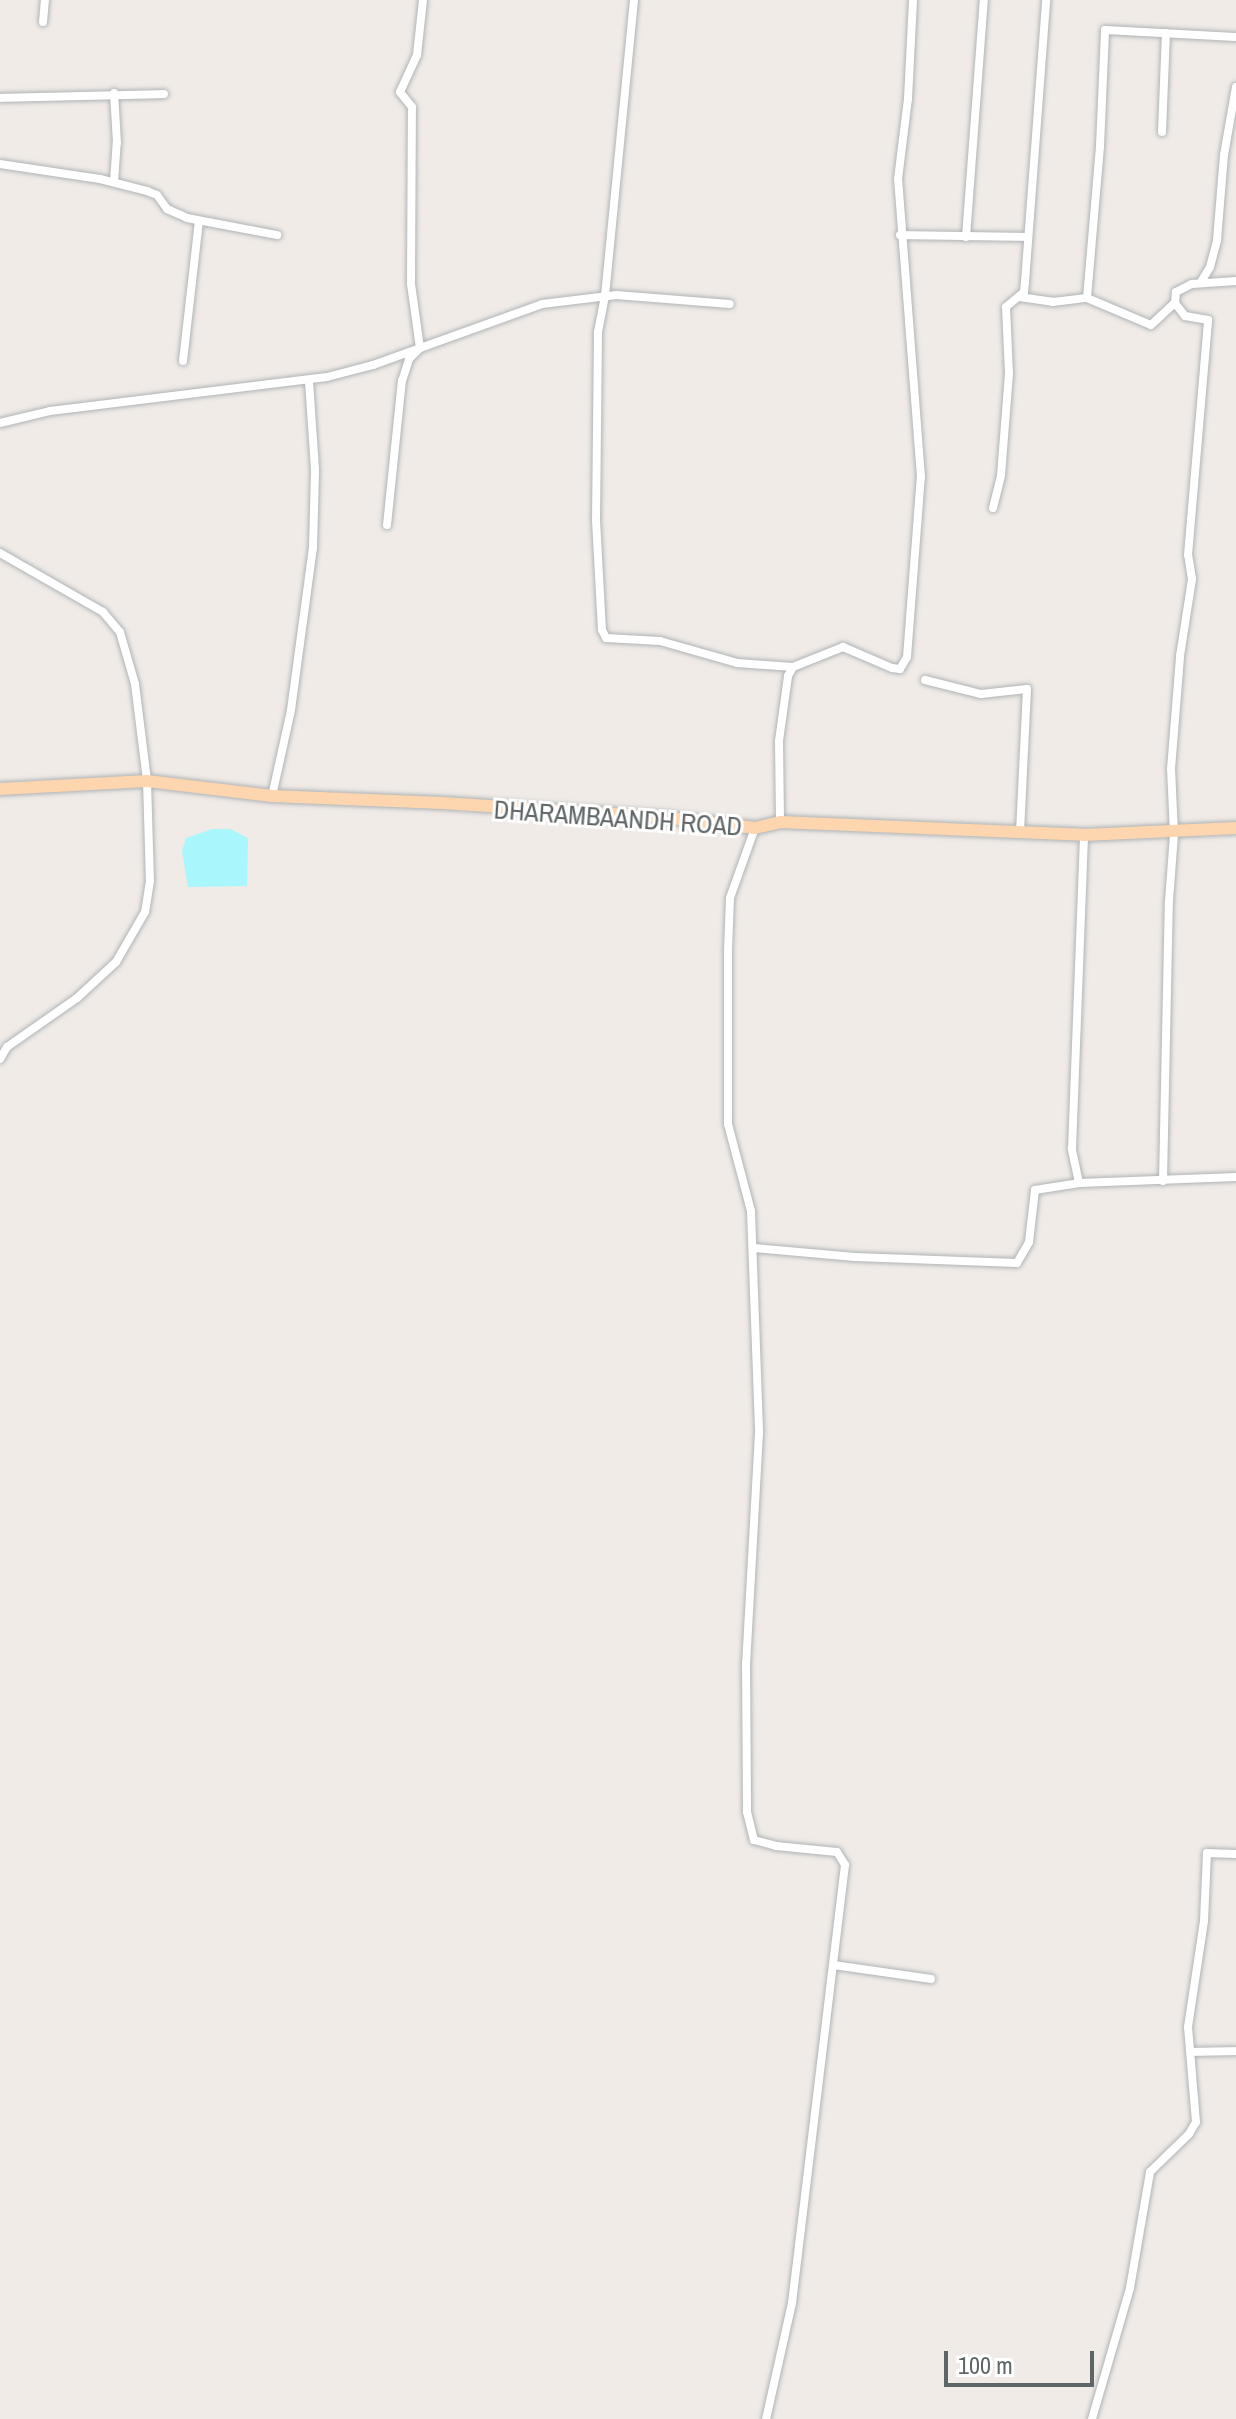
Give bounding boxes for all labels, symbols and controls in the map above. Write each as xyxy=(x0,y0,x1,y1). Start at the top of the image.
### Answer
street label: DHARAMBAANDH ROAD xyxy=(493,794,743,842)
scale bar xyxy=(948,2335,1098,2385)
text: 100 m xyxy=(958,2349,1013,2381)

